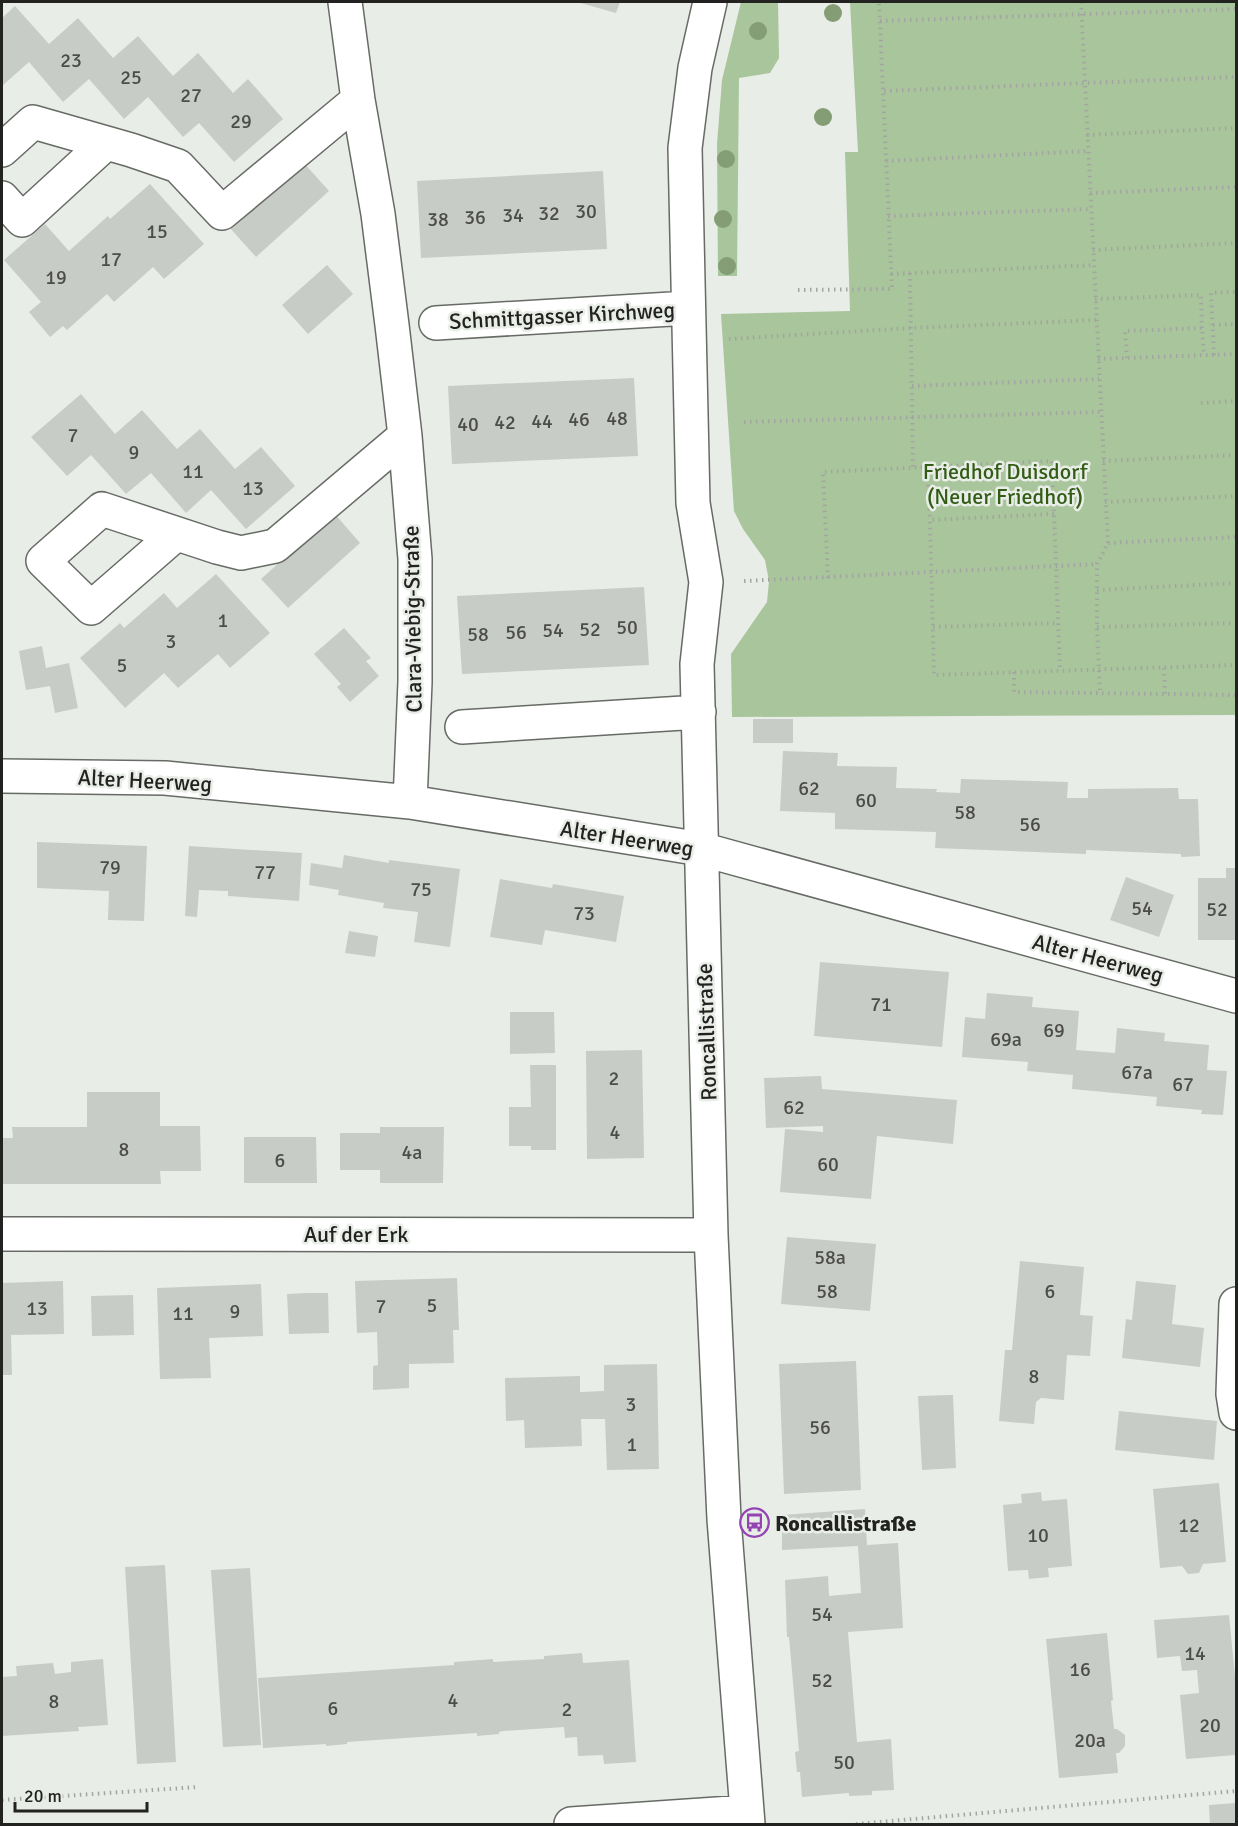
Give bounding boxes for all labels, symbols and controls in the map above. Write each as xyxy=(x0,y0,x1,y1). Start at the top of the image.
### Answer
house number: 23 xyxy=(60,48,82,73)
house number: 25 xyxy=(120,65,142,90)
house number: 27 xyxy=(180,83,202,108)
house number: 29 xyxy=(230,109,252,134)
house number: 30 xyxy=(575,199,597,224)
house number: 32 xyxy=(538,201,560,226)
house number: 34 xyxy=(502,203,524,228)
house number: 36 xyxy=(464,205,486,230)
house number: 38 xyxy=(427,207,449,232)
house number: 15 xyxy=(146,219,168,244)
house number: 17 xyxy=(100,247,122,272)
house number: 19 xyxy=(45,265,67,290)
street label: Schmittgasser Kirchweg xyxy=(448,296,676,335)
house number: 48 xyxy=(606,406,628,431)
house number: 46 xyxy=(568,407,590,432)
house number: 44 xyxy=(531,409,553,434)
house number: 42 xyxy=(494,410,516,435)
house number: 40 xyxy=(457,412,479,437)
house number: 7 xyxy=(68,423,78,448)
house number: 9 xyxy=(129,440,139,465)
park label: Friedhof Duisdorf (Neuer Friedhof) xyxy=(923,458,1089,510)
house number: 11 xyxy=(182,459,204,484)
house number: 13 xyxy=(242,476,264,501)
street label: Clara-Viebig-Straße xyxy=(397,525,428,713)
house number: 1 xyxy=(218,608,228,633)
house number: 50 xyxy=(616,615,638,640)
house number: 52 xyxy=(579,617,601,642)
house number: 54 xyxy=(542,618,564,643)
house number: 56 xyxy=(505,620,527,645)
house number: 58 xyxy=(467,622,489,647)
house number: 3 xyxy=(166,629,176,654)
house number: 5 xyxy=(117,653,127,678)
street label: Alter Heerweg xyxy=(77,763,213,797)
house number: 62 xyxy=(798,776,820,801)
house number: 60 xyxy=(855,788,877,813)
house number: 58 xyxy=(954,800,976,825)
house number: 56 xyxy=(1019,812,1041,837)
street label: Alter Heerweg xyxy=(558,815,695,862)
house number: 79 xyxy=(99,855,121,880)
house number: 77 xyxy=(254,860,276,885)
house number: 75 xyxy=(410,877,432,902)
house number: 54 xyxy=(1131,896,1153,921)
house number: 52 xyxy=(1206,897,1228,922)
house number: 73 xyxy=(573,901,595,926)
street label: Alter Heerweg xyxy=(1029,928,1166,989)
street label: Roncallistraße xyxy=(691,963,722,1101)
house number: 71 xyxy=(870,992,892,1017)
house number: 69 xyxy=(1043,1018,1065,1043)
house number: 69a xyxy=(990,1027,1022,1052)
house number: 67a xyxy=(1121,1060,1153,1085)
house number: 2 xyxy=(609,1066,619,1091)
house number: 67 xyxy=(1172,1072,1194,1097)
house number: 62 xyxy=(783,1095,805,1120)
house number: 4 xyxy=(610,1120,621,1145)
house number: 8 xyxy=(119,1137,129,1162)
house number: 4a xyxy=(402,1140,422,1165)
house number: 6 xyxy=(275,1148,285,1173)
house number: 60 xyxy=(817,1152,839,1177)
street label: Auf der Erk xyxy=(304,1221,408,1248)
house number: 58a xyxy=(814,1245,846,1270)
house number: 58 xyxy=(816,1279,838,1304)
house number: 6 xyxy=(1045,1279,1055,1304)
house number: 5 xyxy=(427,1293,437,1318)
house number: 7 xyxy=(376,1294,386,1319)
house number: 13 xyxy=(26,1296,48,1321)
house number: 9 xyxy=(230,1299,240,1324)
house number: 11 xyxy=(172,1301,194,1326)
house number: 8 xyxy=(1029,1364,1039,1389)
house number: 3 xyxy=(626,1392,636,1417)
house number: 56 xyxy=(809,1415,831,1440)
house number: 1 xyxy=(627,1432,637,1457)
bus stop icon: Roncallistraße xyxy=(738,1507,770,1539)
place label: Roncallistraße xyxy=(775,1510,917,1537)
house number: 12 xyxy=(1178,1513,1200,1538)
house number: 10 xyxy=(1027,1523,1049,1548)
house number: 54 xyxy=(811,1602,833,1627)
house number: 14 xyxy=(1184,1641,1206,1666)
house number: 16 xyxy=(1069,1657,1091,1682)
house number: 52 xyxy=(811,1668,833,1693)
house number: 4 xyxy=(448,1688,459,1713)
house number: 8 xyxy=(49,1689,59,1714)
house number: 6 xyxy=(328,1696,338,1721)
house number: 2 xyxy=(562,1697,572,1722)
house number: 20 xyxy=(1199,1713,1221,1738)
house number: 20a xyxy=(1074,1728,1106,1753)
house number: 50 xyxy=(833,1750,855,1775)
scale bar xyxy=(15,1775,147,1813)
text: 20 m xyxy=(24,1785,62,1807)

